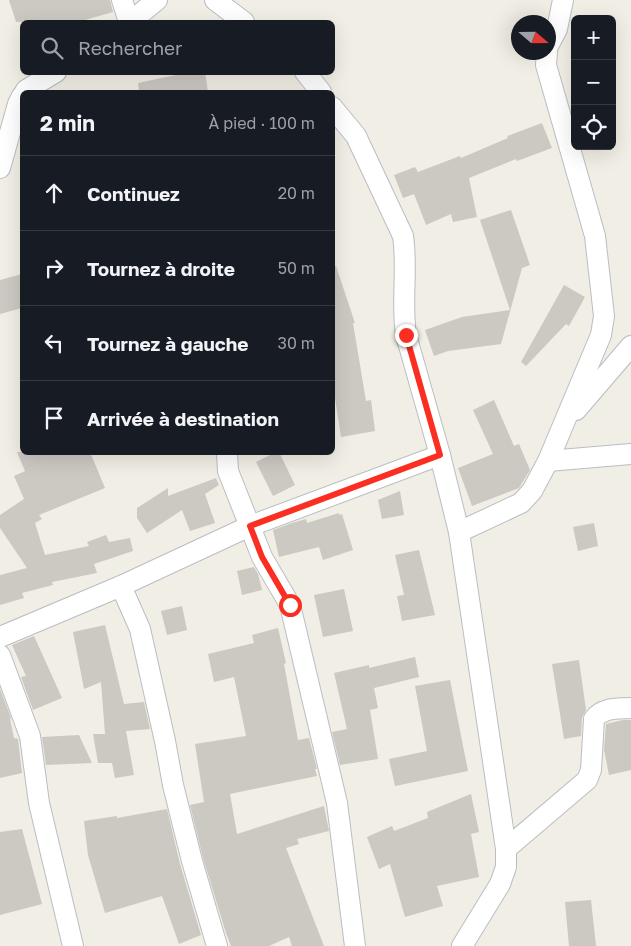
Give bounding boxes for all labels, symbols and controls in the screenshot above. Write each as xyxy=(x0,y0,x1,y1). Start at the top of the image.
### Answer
north arrow xyxy=(511,15,556,60)
map controls xyxy=(571,15,616,150)
button: + xyxy=(571,15,616,60)
search box xyxy=(20,20,335,75)
icon: search xyxy=(38,34,66,62)
text: Rechercher xyxy=(78,36,183,59)
button: − xyxy=(571,60,616,105)
button: locate xyxy=(571,105,616,150)
text: 2 min xyxy=(40,110,95,136)
text: À pied · 100 m xyxy=(208,113,315,133)
icon: ahead xyxy=(40,179,68,207)
text: Continuez xyxy=(87,182,180,205)
text: 20 m xyxy=(278,183,315,203)
icon: right xyxy=(40,254,68,282)
text: Tournez à droite xyxy=(87,257,235,280)
text: 50 m xyxy=(278,258,315,278)
route end xyxy=(395,324,418,347)
icon: left xyxy=(40,329,68,357)
text: Tournez à gauche xyxy=(87,332,248,355)
text: 30 m xyxy=(278,333,315,353)
icon: arrive xyxy=(40,404,68,432)
text: Arrivée à destination xyxy=(87,407,279,430)
route start xyxy=(279,594,302,617)

